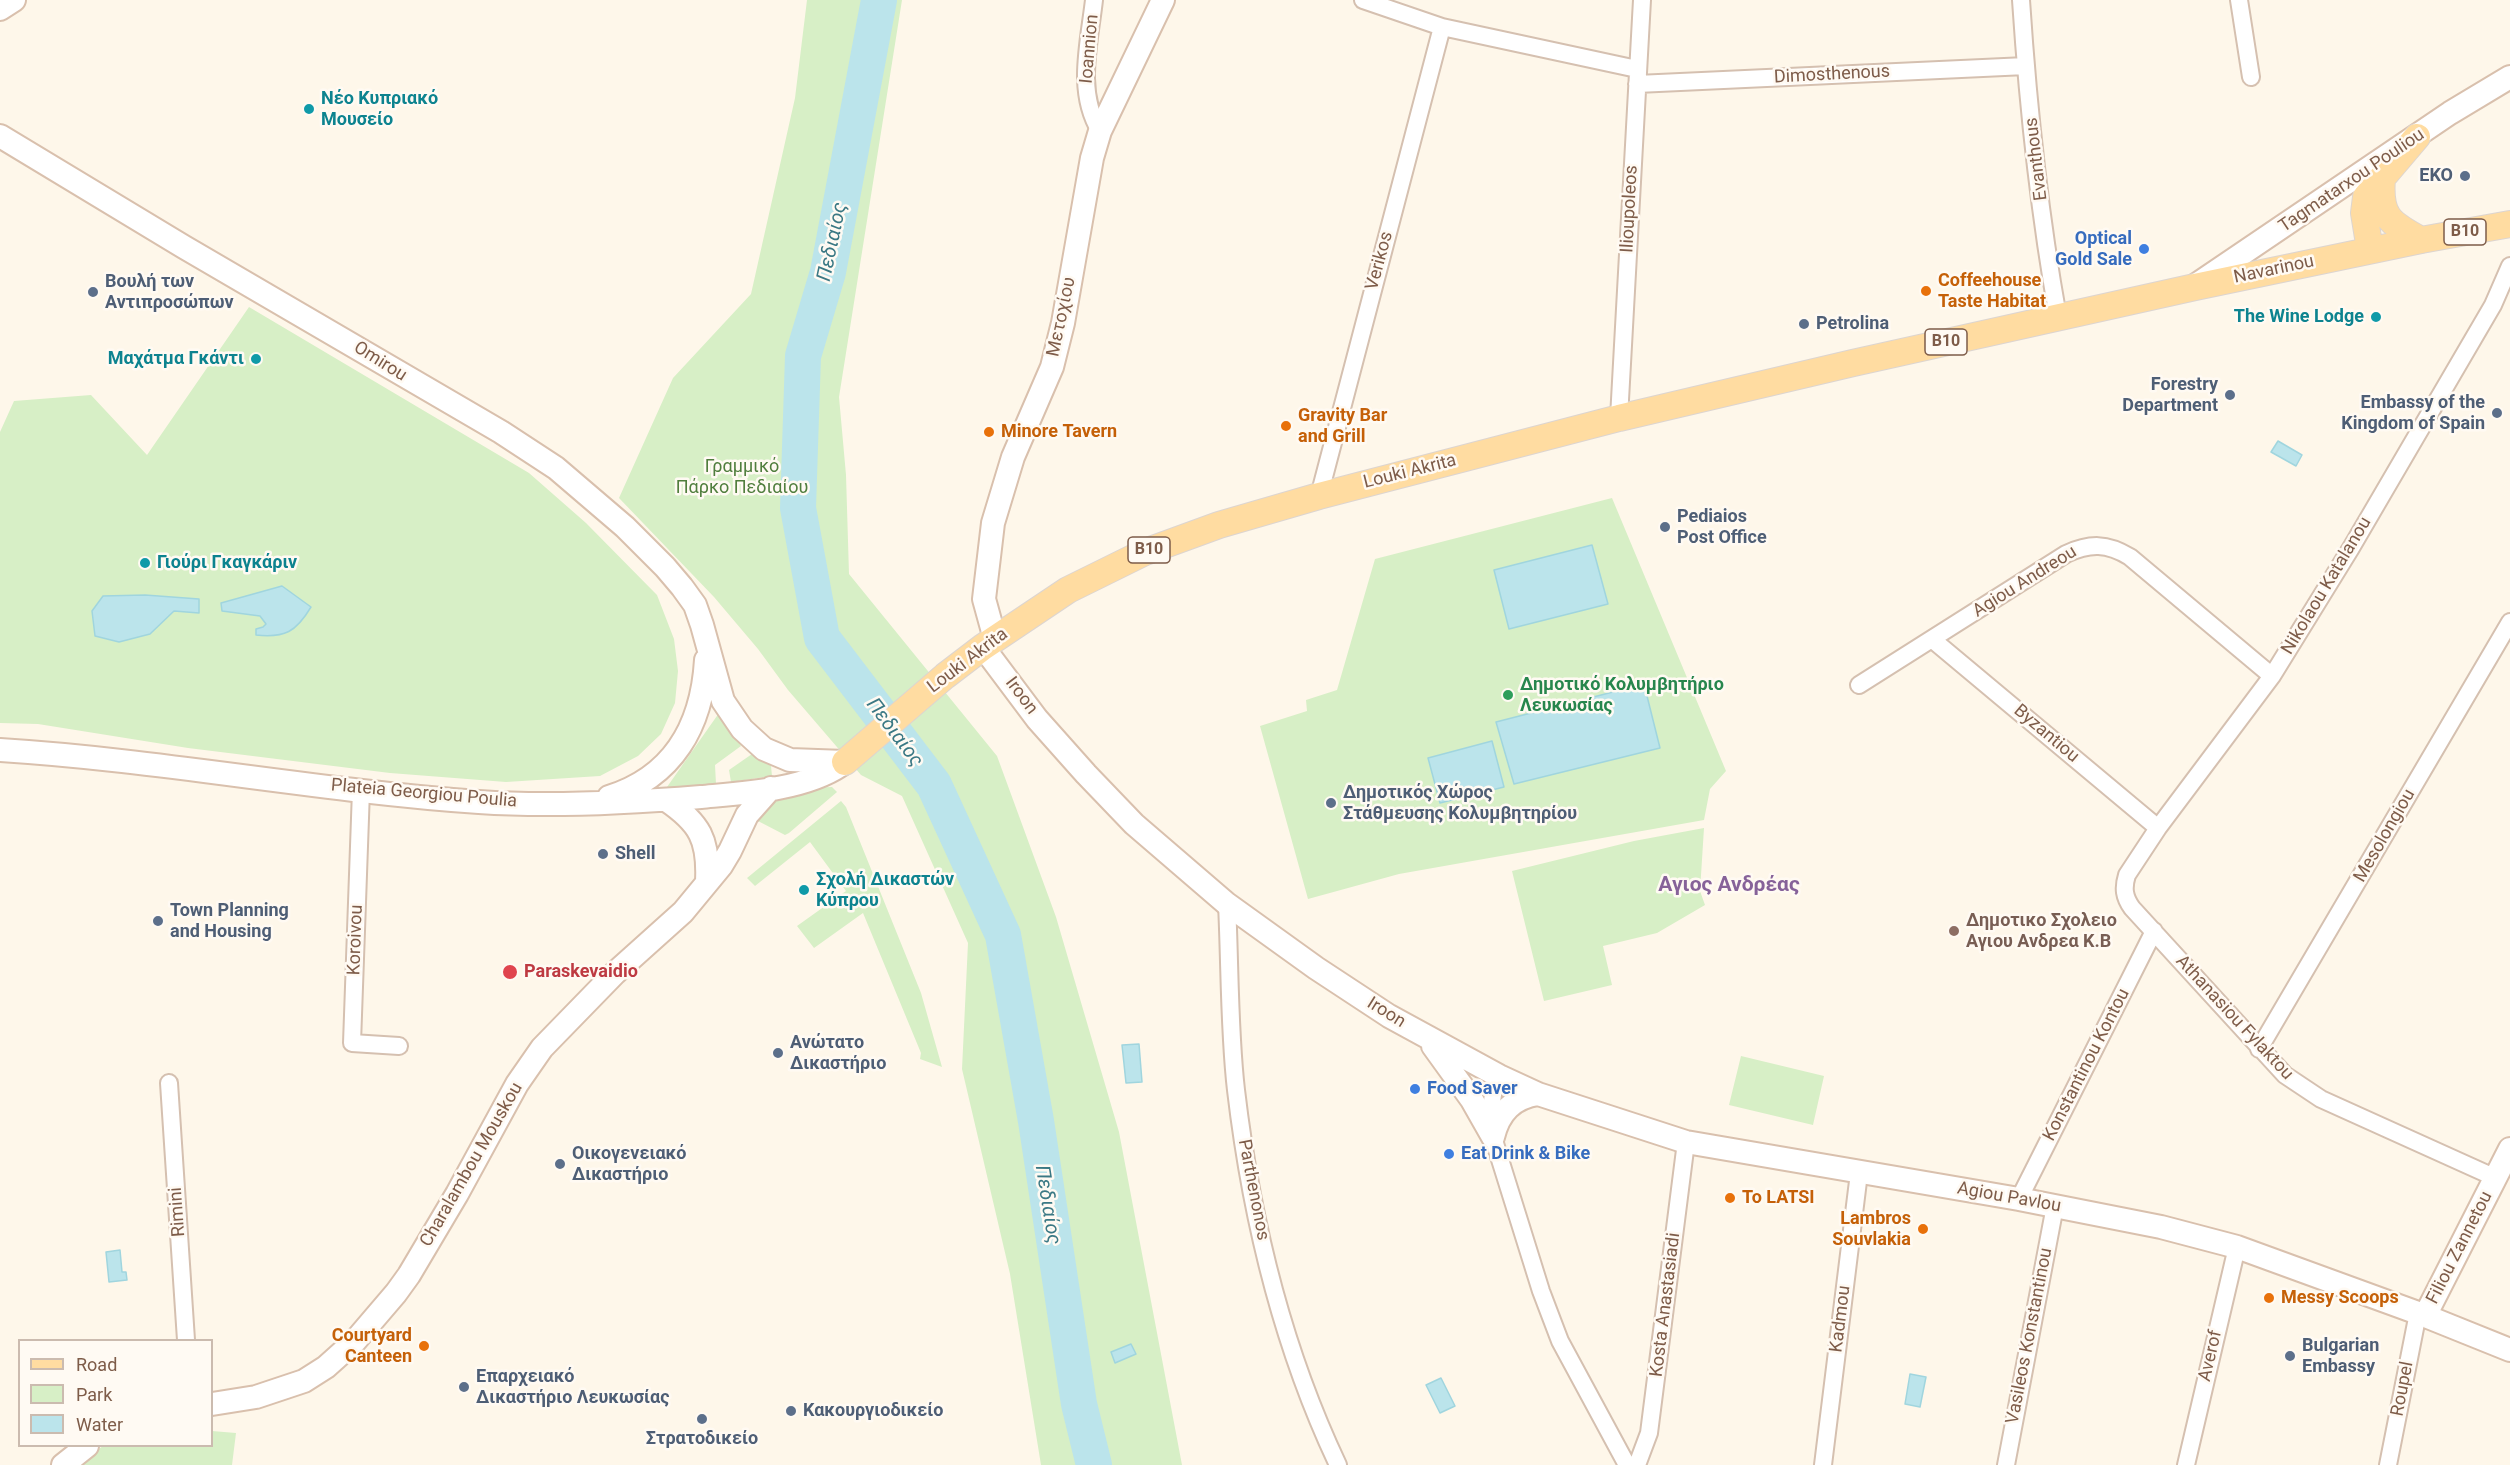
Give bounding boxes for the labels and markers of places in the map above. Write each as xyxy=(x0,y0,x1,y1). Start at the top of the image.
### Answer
place label: Νέο Κυπριακό Μουσείο xyxy=(321,88,438,130)
marker: Νέο Κυπριακό Μουσείο xyxy=(302,102,316,116)
place label: EKO xyxy=(2419,165,2453,187)
marker: EKO xyxy=(2458,169,2472,183)
place label: Optical Gold Sale xyxy=(2055,228,2132,270)
marker: Optical Gold Sale xyxy=(2137,242,2151,256)
place label: Coffeehouse Taste Habitat xyxy=(1938,270,2046,312)
place label: Βουλή των Αντιπροσώπων xyxy=(105,271,234,314)
marker: Coffeehouse Taste Habitat xyxy=(1919,284,1933,298)
marker: Βουλή των Αντιπροσώπων xyxy=(86,285,100,299)
place label: The Wine Lodge xyxy=(2234,306,2364,328)
marker: The Wine Lodge xyxy=(2369,310,2383,324)
place label: Petrolina xyxy=(1816,313,1889,335)
marker: Petrolina xyxy=(1797,317,1811,331)
place label: Μαχάτμα Γκάντι xyxy=(108,348,244,370)
marker: Μαχάτμα Γκάντι xyxy=(249,352,263,366)
place label: Forestry Department xyxy=(2122,374,2218,416)
marker: Forestry Department xyxy=(2223,388,2237,402)
place label: Embassy of the Kingdom of Spain xyxy=(2341,392,2485,434)
place label: Gravity Bar and Grill xyxy=(1298,405,1387,448)
marker: Embassy of the Kingdom of Spain xyxy=(2490,406,2504,420)
marker: Gravity Bar and Grill xyxy=(1279,419,1293,433)
place label: Minore Tavern xyxy=(1001,421,1117,443)
marker: Minore Tavern xyxy=(982,425,996,439)
place label: Pediaios Post Office xyxy=(1677,506,1767,548)
marker: Pediaios Post Office xyxy=(1658,520,1672,534)
place label: Γιούρι Γκαγκάριν xyxy=(157,552,297,574)
marker: Γιούρι Γκαγκάριν xyxy=(138,556,152,570)
place label: Δημοτικό Κολυμβητήριο Λευκωσίας xyxy=(1520,674,1724,716)
marker: Δημοτικό Κολυμβητήριο Λευκωσίας xyxy=(1501,688,1515,702)
place label: Δημοτικός Χώρος Στάθμευσης Κολυμβητηρίου xyxy=(1343,782,1577,824)
marker: Δημοτικός Χώρος Στάθμευσης Κολυμβητηρίου xyxy=(1324,796,1338,810)
place label: Shell xyxy=(615,843,655,865)
marker: Shell xyxy=(596,847,610,861)
place label: Σχολή Δικαστών Κύπρου xyxy=(816,869,954,912)
marker: Σχολή Δικαστών Κύπρου xyxy=(797,883,811,897)
place label: Town Planning and Housing xyxy=(170,900,289,942)
place label: Δημοτικο Σχολειο Αγιου Ανδρεα Κ.Β xyxy=(1966,910,2117,952)
marker: Town Planning and Housing xyxy=(151,914,165,928)
marker: Δημοτικο Σχολειο Αγιου Ανδρεα Κ.Β xyxy=(1947,924,1961,938)
place label: Paraskevaidio xyxy=(524,961,638,983)
marker: Paraskevaidio xyxy=(501,963,519,981)
place label: Ανώτατο Δικαστήριο xyxy=(790,1032,886,1074)
marker: Ανώτατο Δικαστήριο xyxy=(771,1046,785,1060)
place label: Food Saver xyxy=(1427,1078,1518,1100)
marker: Food Saver xyxy=(1408,1082,1422,1096)
place label: Οικογενειακό Δικαστήριο xyxy=(572,1143,686,1186)
place label: Eat Drink & Bike xyxy=(1461,1143,1590,1165)
marker: Eat Drink & Bike xyxy=(1442,1147,1456,1161)
marker: Οικογενειακό Δικαστήριο xyxy=(553,1157,567,1171)
place label: To LATSI xyxy=(1742,1187,1815,1209)
marker: To LATSI xyxy=(1723,1191,1737,1205)
place label: Lambros Souvlakia xyxy=(1832,1208,1911,1250)
marker: Lambros Souvlakia xyxy=(1916,1222,1930,1236)
place label: Messy Scoops xyxy=(2281,1287,2399,1309)
marker: Messy Scoops xyxy=(2262,1291,2276,1305)
place label: Courtyard Canteen xyxy=(332,1325,412,1368)
place label: Bulgarian Embassy xyxy=(2302,1335,2379,1378)
marker: Courtyard Canteen xyxy=(417,1339,431,1353)
marker: Bulgarian Embassy xyxy=(2283,1349,2297,1363)
place label: Επαρχειακό Δικαστήριο Λευκωσίας xyxy=(476,1366,670,1408)
marker: Επαρχειακό Δικαστήριο Λευκωσίας xyxy=(457,1380,471,1394)
place label: Κακουργιοδικείο xyxy=(803,1400,943,1422)
marker: Κακουργιοδικείο xyxy=(784,1404,798,1418)
marker: Στρατοδικείο xyxy=(695,1412,709,1426)
place label: Στρατοδικείο xyxy=(646,1428,758,1450)

